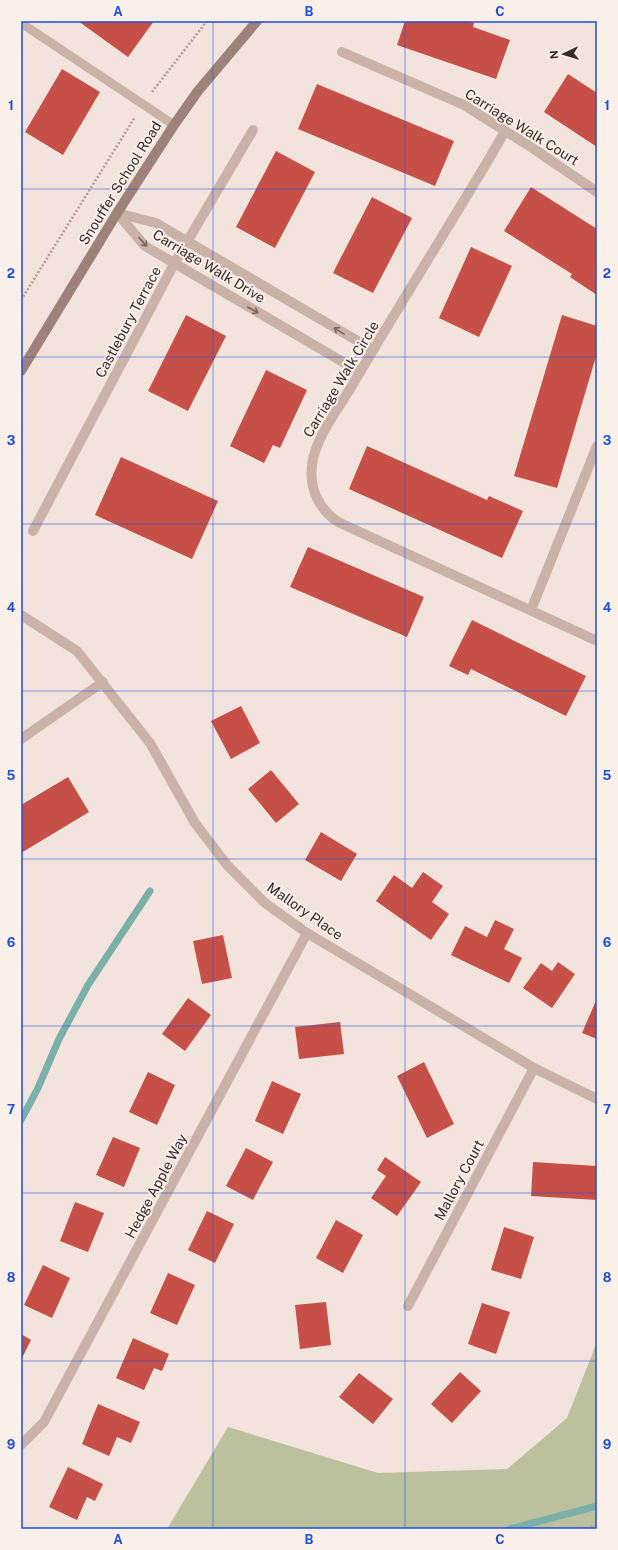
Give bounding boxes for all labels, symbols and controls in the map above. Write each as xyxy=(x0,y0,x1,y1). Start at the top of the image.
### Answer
text: A xyxy=(113,4,123,19)
text: B xyxy=(305,4,314,19)
text: C xyxy=(495,4,505,19)
north arrow xyxy=(544,34,584,74)
text: N xyxy=(548,50,560,59)
street label: Carriage Walk Court xyxy=(462,85,582,169)
text: 1 xyxy=(8,98,14,113)
text: 1 xyxy=(604,98,610,113)
street label: Snouffer School Road xyxy=(75,118,165,248)
street label: Carriage Walk Drive xyxy=(150,226,268,306)
one-way arrow xyxy=(138,237,147,247)
street label: Castlebury Terrace xyxy=(92,264,164,380)
text: 2 xyxy=(7,266,15,281)
text: 2 xyxy=(603,266,611,281)
one-way arrow xyxy=(247,306,259,314)
street label: Carriage Walk Circle xyxy=(300,318,382,440)
one-way arrow xyxy=(333,327,345,335)
text: 3 xyxy=(7,433,16,448)
text: 3 xyxy=(603,433,612,448)
text: 4 xyxy=(7,600,16,615)
text: 4 xyxy=(603,600,612,615)
text: 5 xyxy=(7,768,16,783)
text: 5 xyxy=(603,768,612,783)
street label: Mallory Place xyxy=(264,879,346,943)
text: 6 xyxy=(7,935,16,950)
text: 6 xyxy=(603,935,612,950)
text: 7 xyxy=(7,1102,15,1117)
text: 7 xyxy=(603,1102,611,1117)
street label: Hedge Apple Way xyxy=(122,1131,190,1241)
street label: Mallory Court xyxy=(431,1137,487,1223)
text: 8 xyxy=(7,1270,16,1285)
text: 8 xyxy=(603,1270,612,1285)
text: 9 xyxy=(7,1437,15,1452)
text: 9 xyxy=(603,1437,611,1452)
text: A xyxy=(113,1532,123,1547)
text: B xyxy=(305,1532,314,1547)
text: C xyxy=(495,1532,505,1547)

